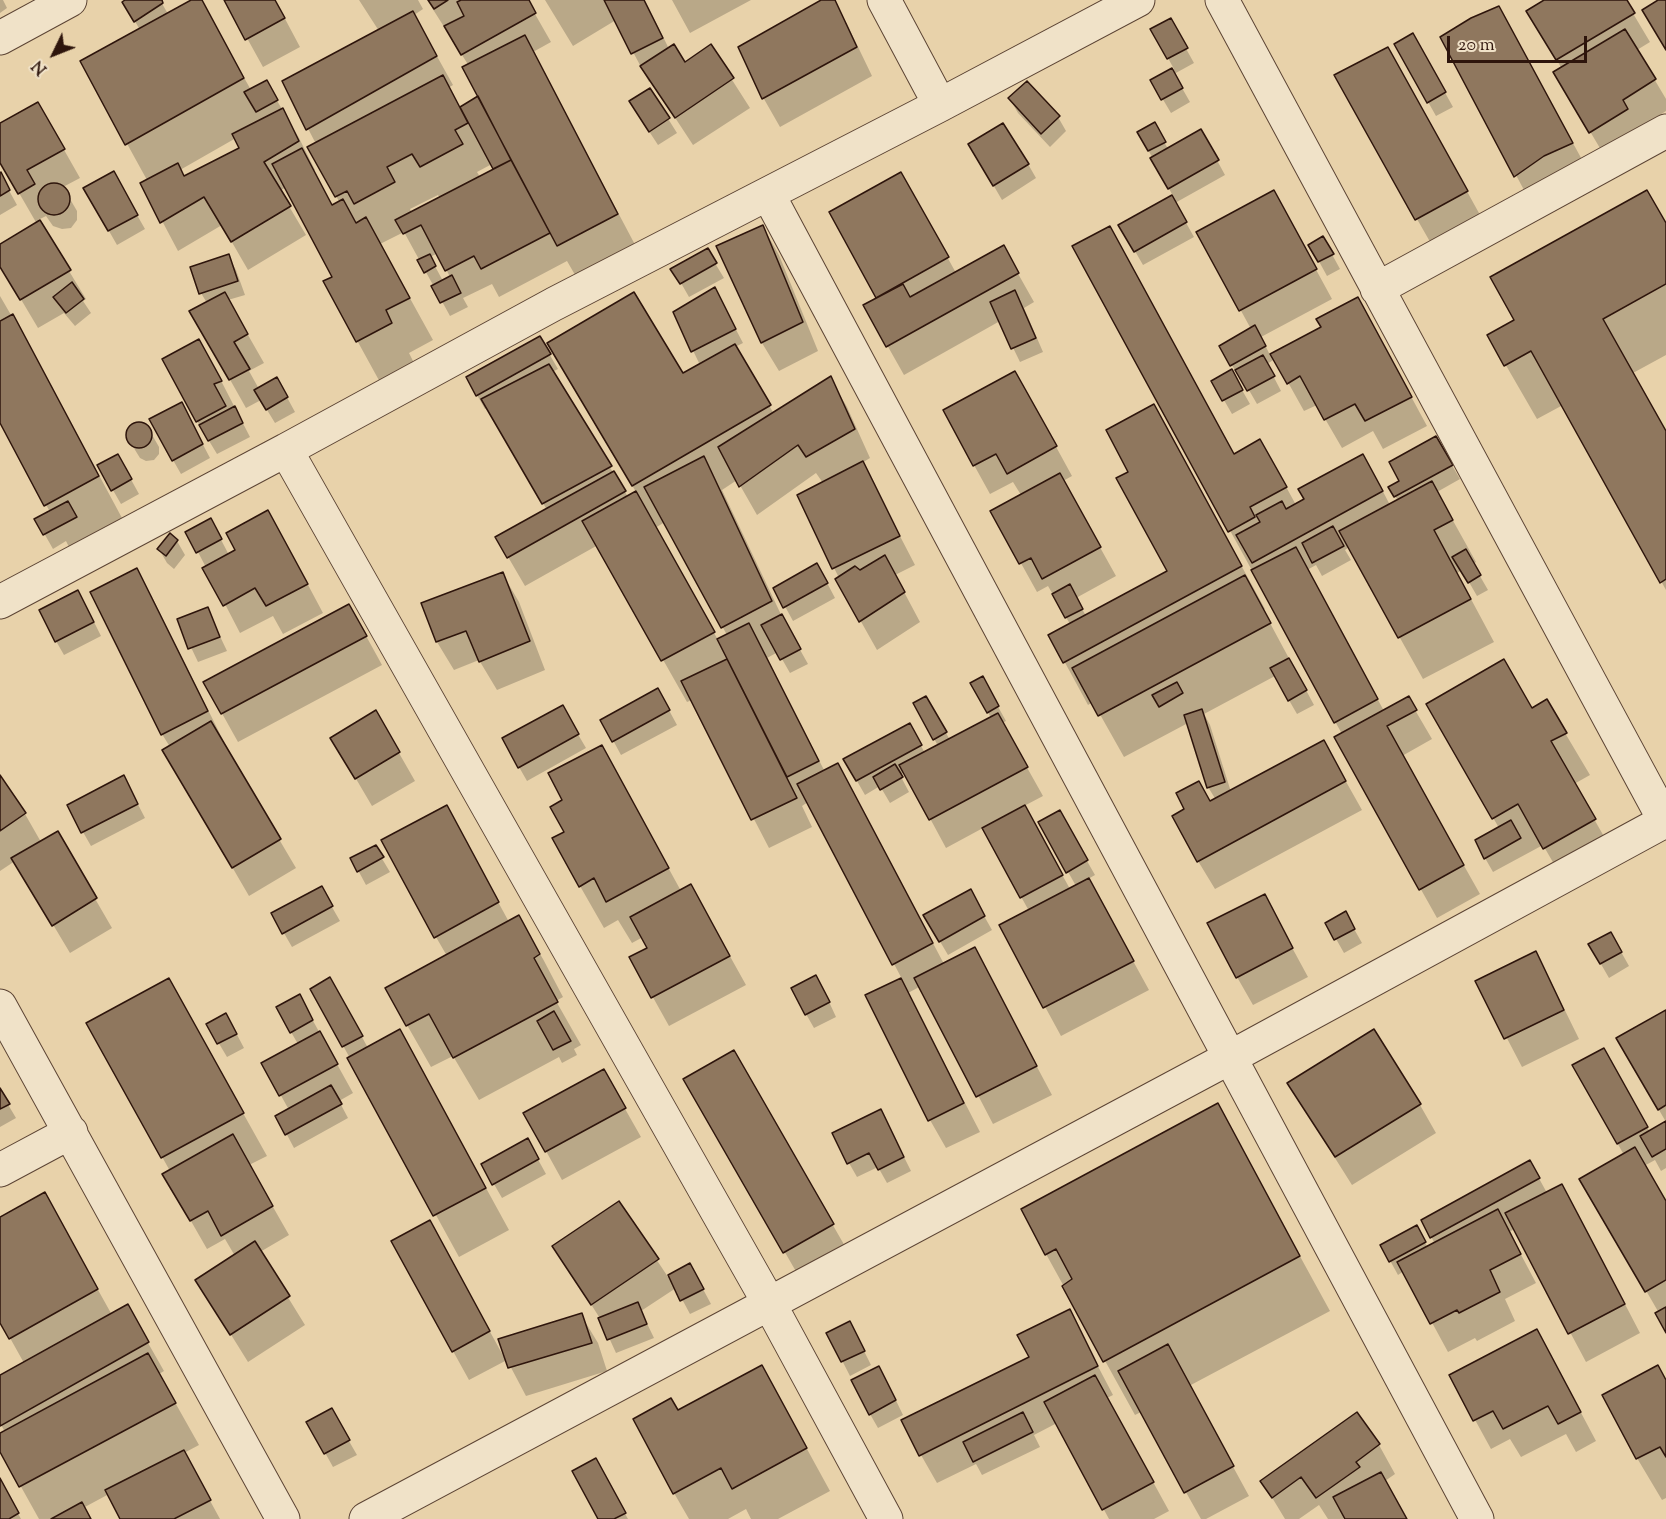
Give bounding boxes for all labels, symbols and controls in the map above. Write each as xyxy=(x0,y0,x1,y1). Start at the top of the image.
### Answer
north arrow xyxy=(24,24,84,84)
scale bar xyxy=(1450,24,1590,62)
text: 20 m xyxy=(1458,33,1495,59)
text: N xyxy=(28,54,53,79)

